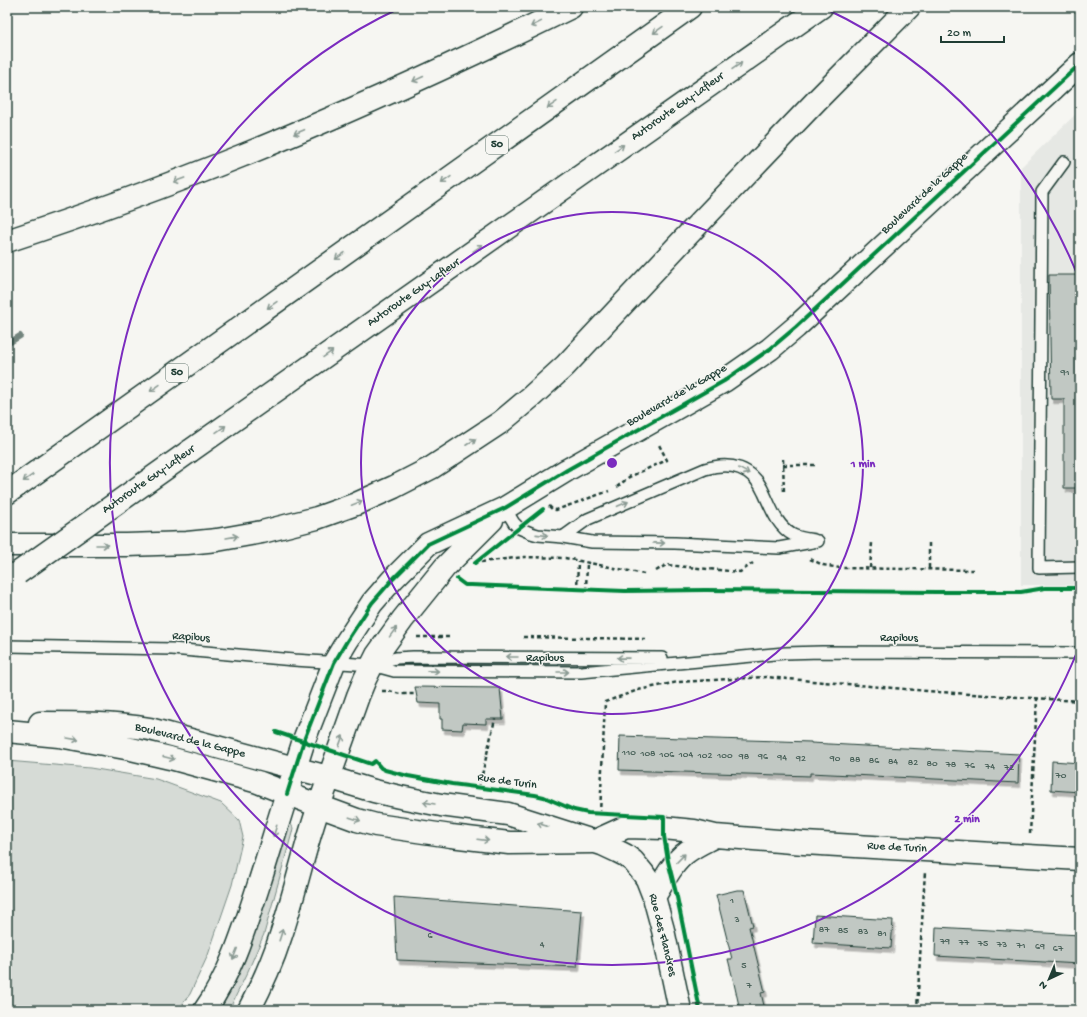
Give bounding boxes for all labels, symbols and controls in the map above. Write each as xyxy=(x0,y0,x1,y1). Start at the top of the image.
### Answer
scale bar xyxy=(941,18,1004,44)
one-way arrow xyxy=(530,21,542,28)
one-way arrow xyxy=(653,26,664,34)
text: 20 m xyxy=(947,27,972,41)
one-way arrow xyxy=(732,62,743,70)
street label: Autoroute Guy-Lafleur xyxy=(629,69,729,144)
one-way arrow xyxy=(413,76,425,83)
one-way arrow xyxy=(547,101,558,109)
one-way arrow xyxy=(294,128,306,136)
road number: 50 xyxy=(486,136,508,154)
one-way arrow xyxy=(614,144,625,152)
street label: Boulevard de la Gappe xyxy=(878,150,972,238)
one-way arrow xyxy=(441,176,452,185)
one-way arrow xyxy=(172,177,185,184)
one-way arrow xyxy=(472,244,483,252)
one-way arrow xyxy=(335,252,346,260)
street label: Autoroute Guy-Lafleur xyxy=(365,255,465,330)
one-way arrow xyxy=(267,301,278,309)
one-way arrow xyxy=(322,350,333,358)
street label: Boulevard de la Gappe xyxy=(624,361,730,431)
road number: 50 xyxy=(166,364,188,382)
house number: 91 xyxy=(1059,367,1070,379)
one-way arrow xyxy=(149,384,160,392)
one-way arrow xyxy=(216,425,227,433)
one-way arrow xyxy=(465,438,476,446)
street label: Autoroute Guy-Lafleur xyxy=(100,442,200,517)
centre of rings xyxy=(605,456,619,470)
text: 1 min xyxy=(850,458,876,472)
one-way arrow xyxy=(738,468,750,475)
one-way arrow xyxy=(23,474,34,482)
one-way arrow xyxy=(350,499,362,507)
one-way arrow xyxy=(617,500,629,507)
one-way arrow xyxy=(535,531,548,539)
one-way arrow xyxy=(225,533,238,541)
one-way arrow xyxy=(652,539,665,546)
one-way arrow xyxy=(95,541,108,549)
one-way arrow xyxy=(389,627,397,638)
street label: Rapibus xyxy=(172,630,211,646)
street label: Rapibus xyxy=(880,632,919,646)
street label: Rapibus xyxy=(526,652,565,666)
one-way arrow xyxy=(506,653,519,661)
one-way arrow xyxy=(617,654,630,662)
one-way arrow xyxy=(426,667,439,675)
one-way arrow xyxy=(556,668,569,676)
street label: Boulevard de la Gappe xyxy=(132,720,247,762)
one-way arrow xyxy=(67,735,80,743)
one-way arrow xyxy=(338,735,346,747)
house number: 110 xyxy=(621,747,636,759)
house number: 108 xyxy=(639,748,656,760)
house number: 106 xyxy=(659,749,675,761)
house number: 104 xyxy=(678,749,693,761)
house number: 102 xyxy=(697,750,712,762)
house number: 100 xyxy=(716,750,733,762)
house number: 98 xyxy=(738,751,750,763)
house number: 96 xyxy=(757,751,769,763)
house number: 94 xyxy=(776,752,787,764)
house number: 92 xyxy=(795,753,806,765)
house number: 90 xyxy=(829,753,841,765)
house number: 88 xyxy=(850,754,861,766)
one-way arrow xyxy=(162,755,175,762)
house number: 86 xyxy=(869,755,880,767)
house number: 84 xyxy=(888,756,898,768)
house number: 82 xyxy=(908,757,918,769)
house number: 80 xyxy=(926,758,938,770)
house number: 78 xyxy=(945,759,957,771)
house number: 76 xyxy=(964,760,976,772)
house number: 74 xyxy=(984,761,995,773)
house number: 72 xyxy=(1003,762,1014,774)
house number: 70 xyxy=(1055,770,1067,782)
street label: Rue de Turin xyxy=(476,771,538,793)
one-way arrow xyxy=(423,799,436,807)
text: 2 min xyxy=(954,813,980,827)
one-way arrow xyxy=(349,816,361,824)
one-way arrow xyxy=(536,821,549,828)
one-way arrow xyxy=(271,824,278,837)
one-way arrow xyxy=(476,836,489,844)
street label: Rue de Turin xyxy=(867,839,928,857)
one-way arrow xyxy=(676,853,686,863)
street label: Rue des Flandres xyxy=(645,892,679,978)
house number: 1 xyxy=(729,895,734,907)
house number: 3 xyxy=(733,914,740,926)
house number: 87 xyxy=(819,924,830,936)
house number: 85 xyxy=(838,925,848,937)
house number: 83 xyxy=(858,926,868,938)
house number: 81 xyxy=(877,928,887,940)
one-way arrow xyxy=(278,929,285,942)
house number: 6 xyxy=(427,930,433,942)
house number: 79 xyxy=(939,936,950,948)
house number: 77 xyxy=(958,937,970,949)
house number: 75 xyxy=(977,938,988,950)
house number: 4 xyxy=(540,939,545,951)
house number: 73 xyxy=(996,939,1007,951)
house number: 71 xyxy=(1015,940,1026,952)
house number: 69 xyxy=(1035,941,1045,953)
house number: 67 xyxy=(1053,943,1064,955)
one-way arrow xyxy=(230,948,238,960)
north arrow xyxy=(1029,959,1069,999)
house number: 5 xyxy=(741,960,747,972)
text: N xyxy=(1037,978,1050,992)
house number: 7 xyxy=(745,980,752,992)

